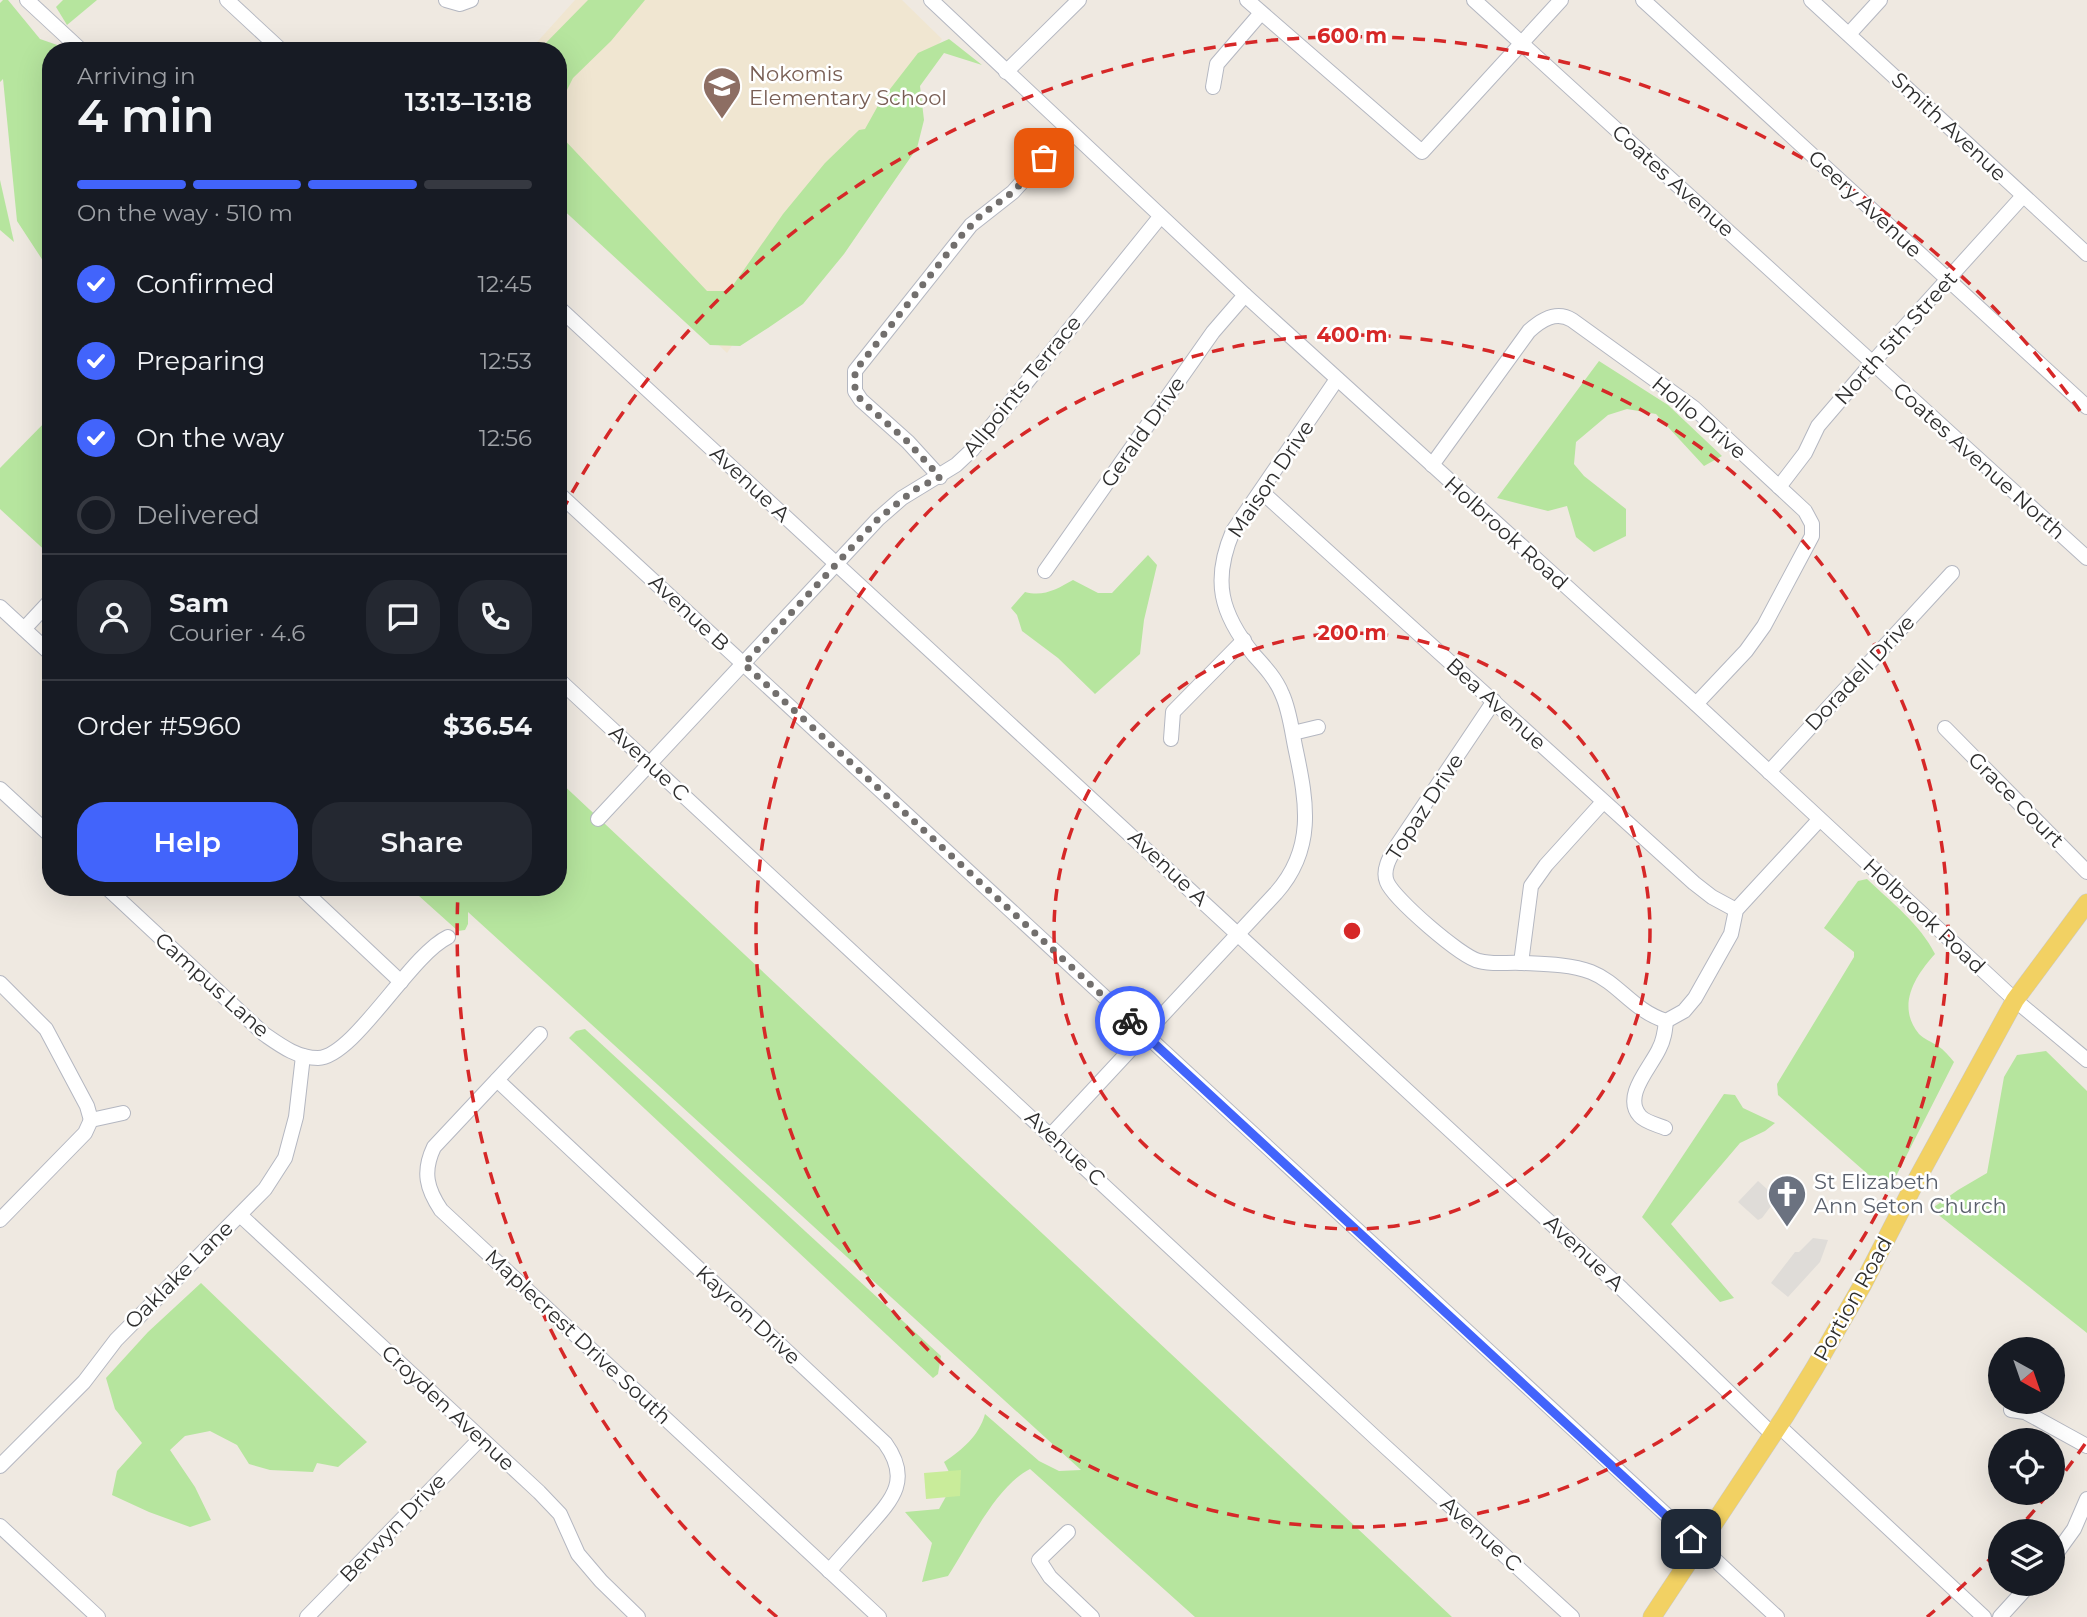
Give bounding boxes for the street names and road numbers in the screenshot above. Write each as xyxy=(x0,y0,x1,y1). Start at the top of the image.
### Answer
street label: Smith Avenue xyxy=(1887,67,2012,186)
street label: Coates Avenue xyxy=(1607,119,1740,242)
street label: Geery Avenue xyxy=(1803,145,1927,263)
street label: North 5th Street xyxy=(1829,266,1962,409)
street label: Allpoints Terrace xyxy=(957,310,1086,461)
street label: Hollo Drive xyxy=(1647,371,1751,464)
street label: Gerald Drive xyxy=(1095,372,1190,492)
street label: Coates Avenue North xyxy=(1888,377,2071,544)
street label: Maison Drive xyxy=(1222,415,1319,542)
street label: Avenue A xyxy=(705,440,796,527)
street label: Holbrook Road xyxy=(1439,471,1573,595)
street label: Avenue B xyxy=(644,569,735,656)
street label: Doradell Drive xyxy=(1800,610,1920,736)
street label: Bea Avenue xyxy=(1441,652,1551,755)
street label: Avenue C xyxy=(604,720,694,806)
street label: Grace Court xyxy=(1963,747,2069,853)
street label: Topaz Drive xyxy=(1381,749,1468,865)
street label: Avenue A xyxy=(1123,824,1214,911)
street label: Holbrook Road xyxy=(1858,853,1990,979)
street label: Campus Lane xyxy=(150,927,275,1042)
street label: Avenue C xyxy=(1020,1105,1110,1191)
street label: Avenue A xyxy=(1539,1209,1630,1296)
street label: Oaklake Lane xyxy=(119,1215,238,1334)
street label: Portion Road xyxy=(1808,1232,1897,1365)
street label: Maplecrest Drive South xyxy=(480,1244,677,1429)
street label: Kayron Drive xyxy=(691,1260,806,1369)
street label: Croyden Avenue xyxy=(377,1340,520,1476)
street label: Berwyn Drive xyxy=(334,1468,451,1587)
street label: Avenue C xyxy=(1436,1491,1527,1576)

